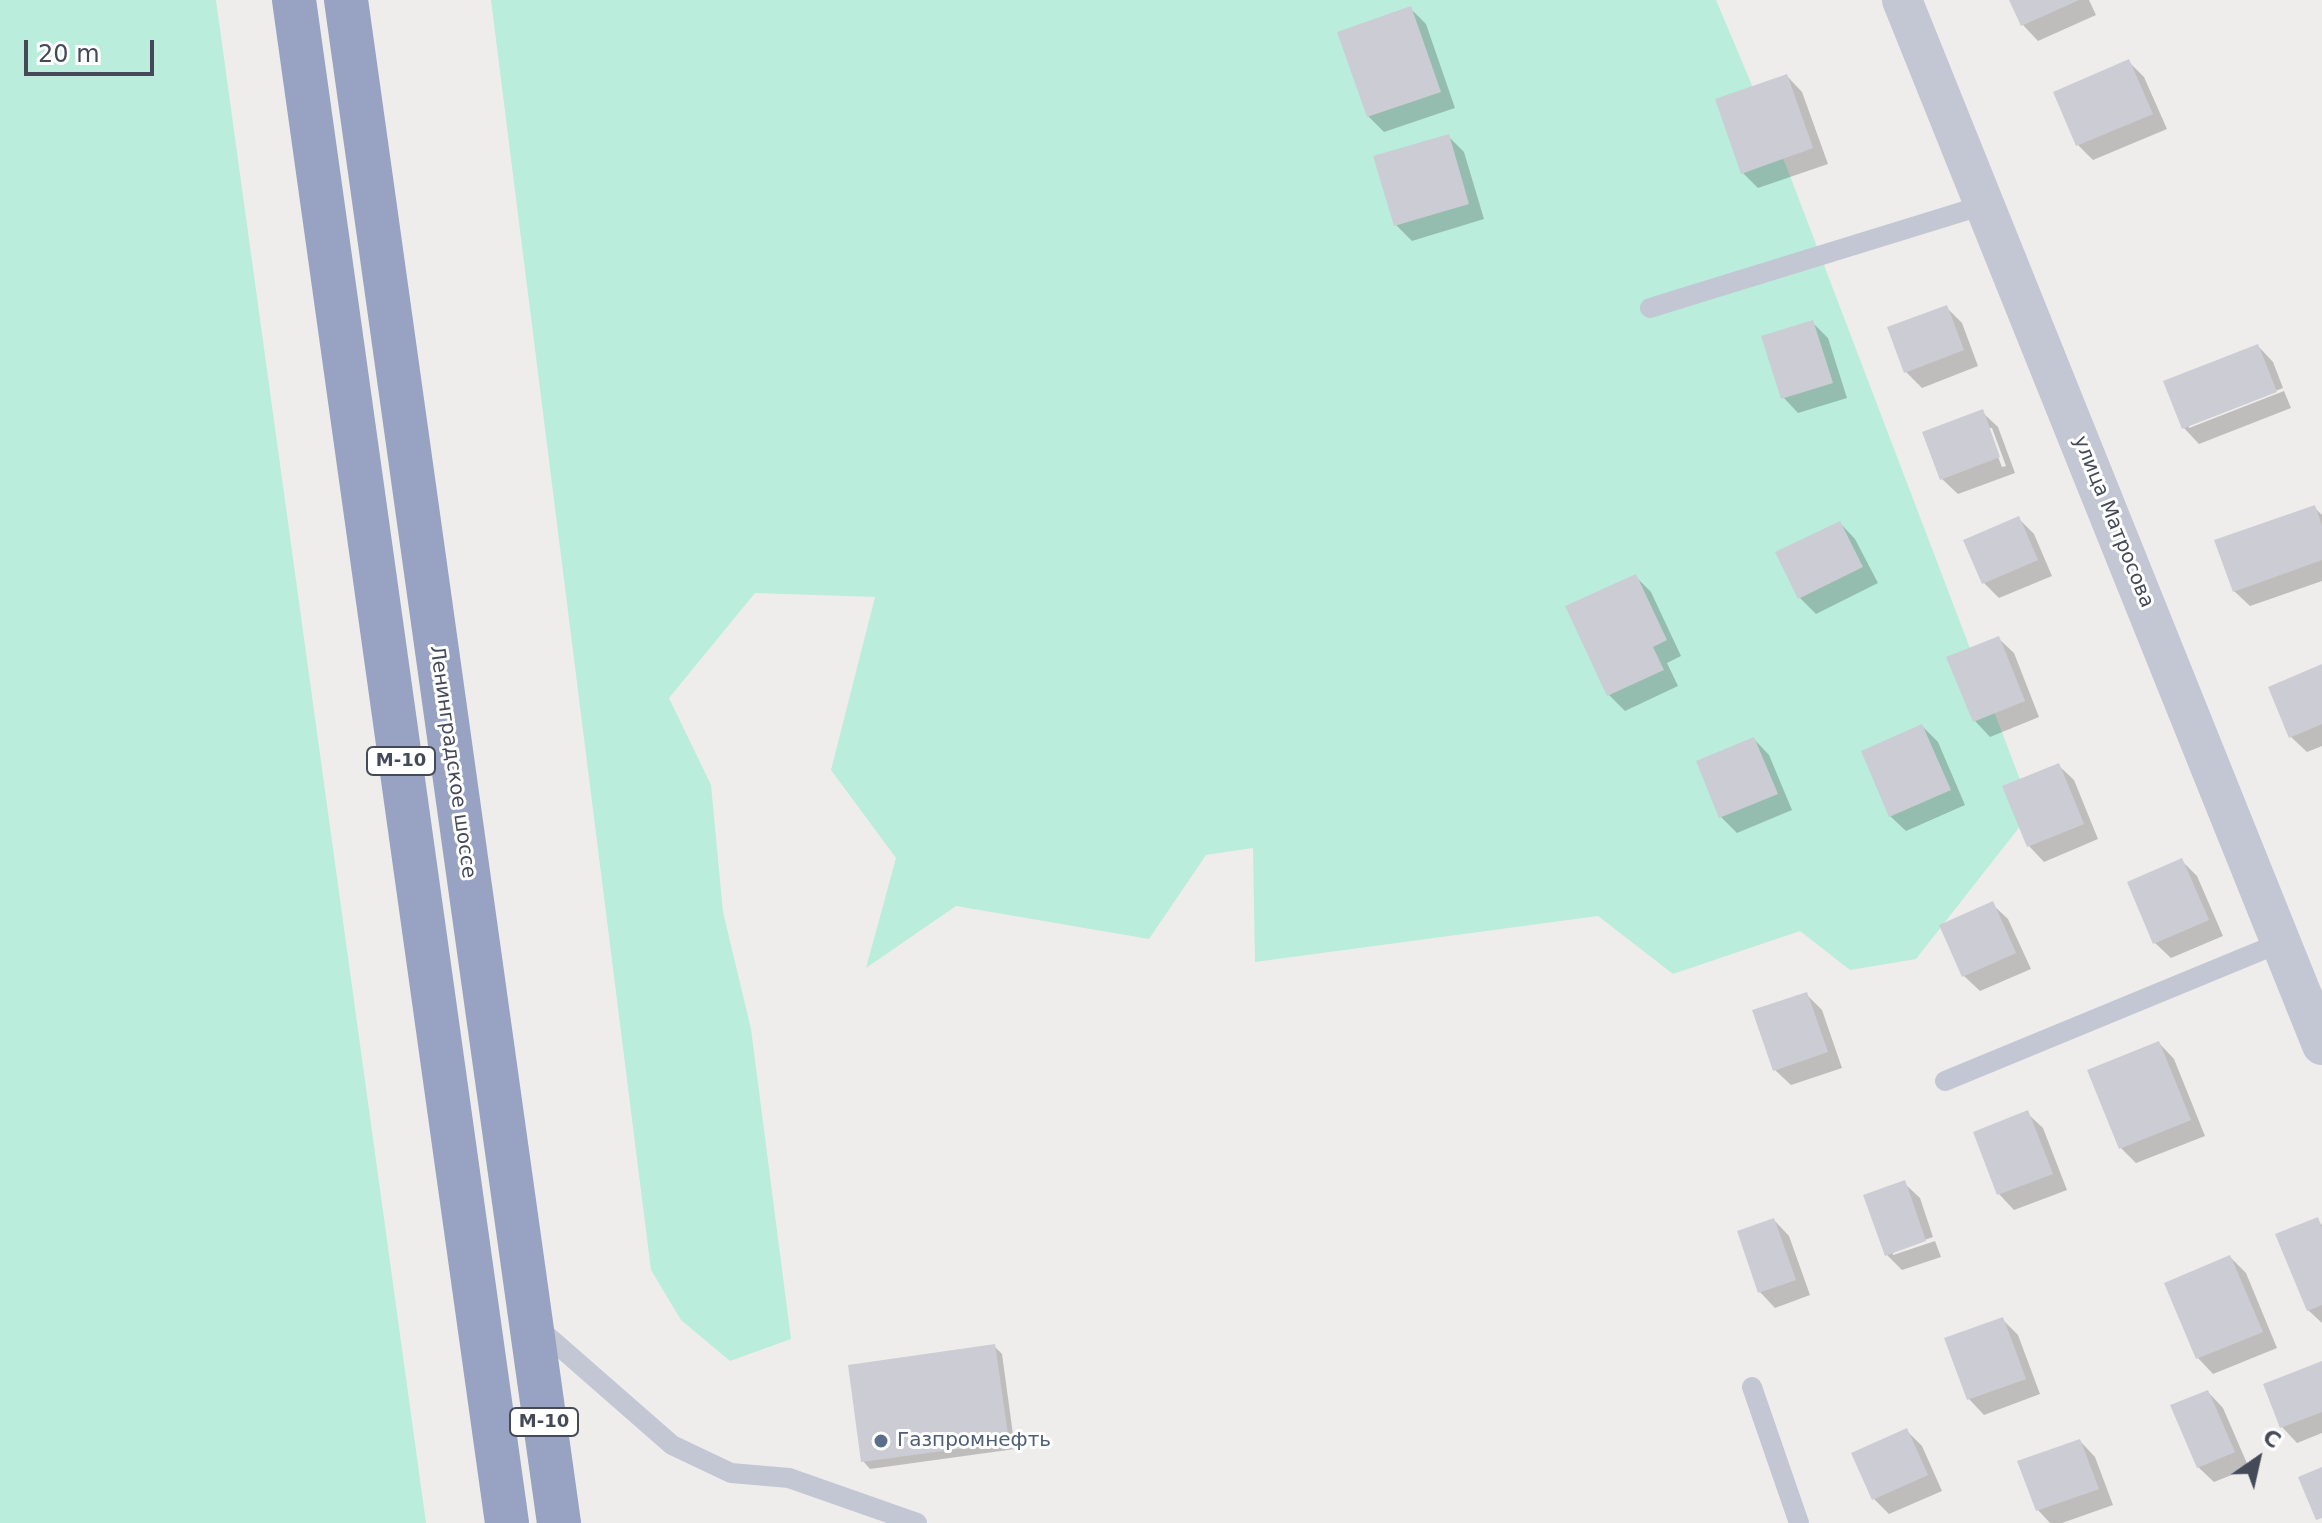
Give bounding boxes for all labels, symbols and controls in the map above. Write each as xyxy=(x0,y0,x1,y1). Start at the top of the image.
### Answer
scale bar xyxy=(28,24,158,74)
text: 20 m xyxy=(38,40,100,68)
street label: улица Матросова xyxy=(2068,433,2158,611)
street label: Ленинградское шоссе xyxy=(424,644,480,880)
road number: М-10 xyxy=(367,747,435,775)
road number: М-10 xyxy=(510,1408,578,1436)
north arrow xyxy=(2218,1419,2298,1499)
text: С xyxy=(2258,1424,2285,1454)
place label: Газпромнефть xyxy=(897,1429,1051,1453)
marker: Газпромнефть xyxy=(872,1432,890,1450)

